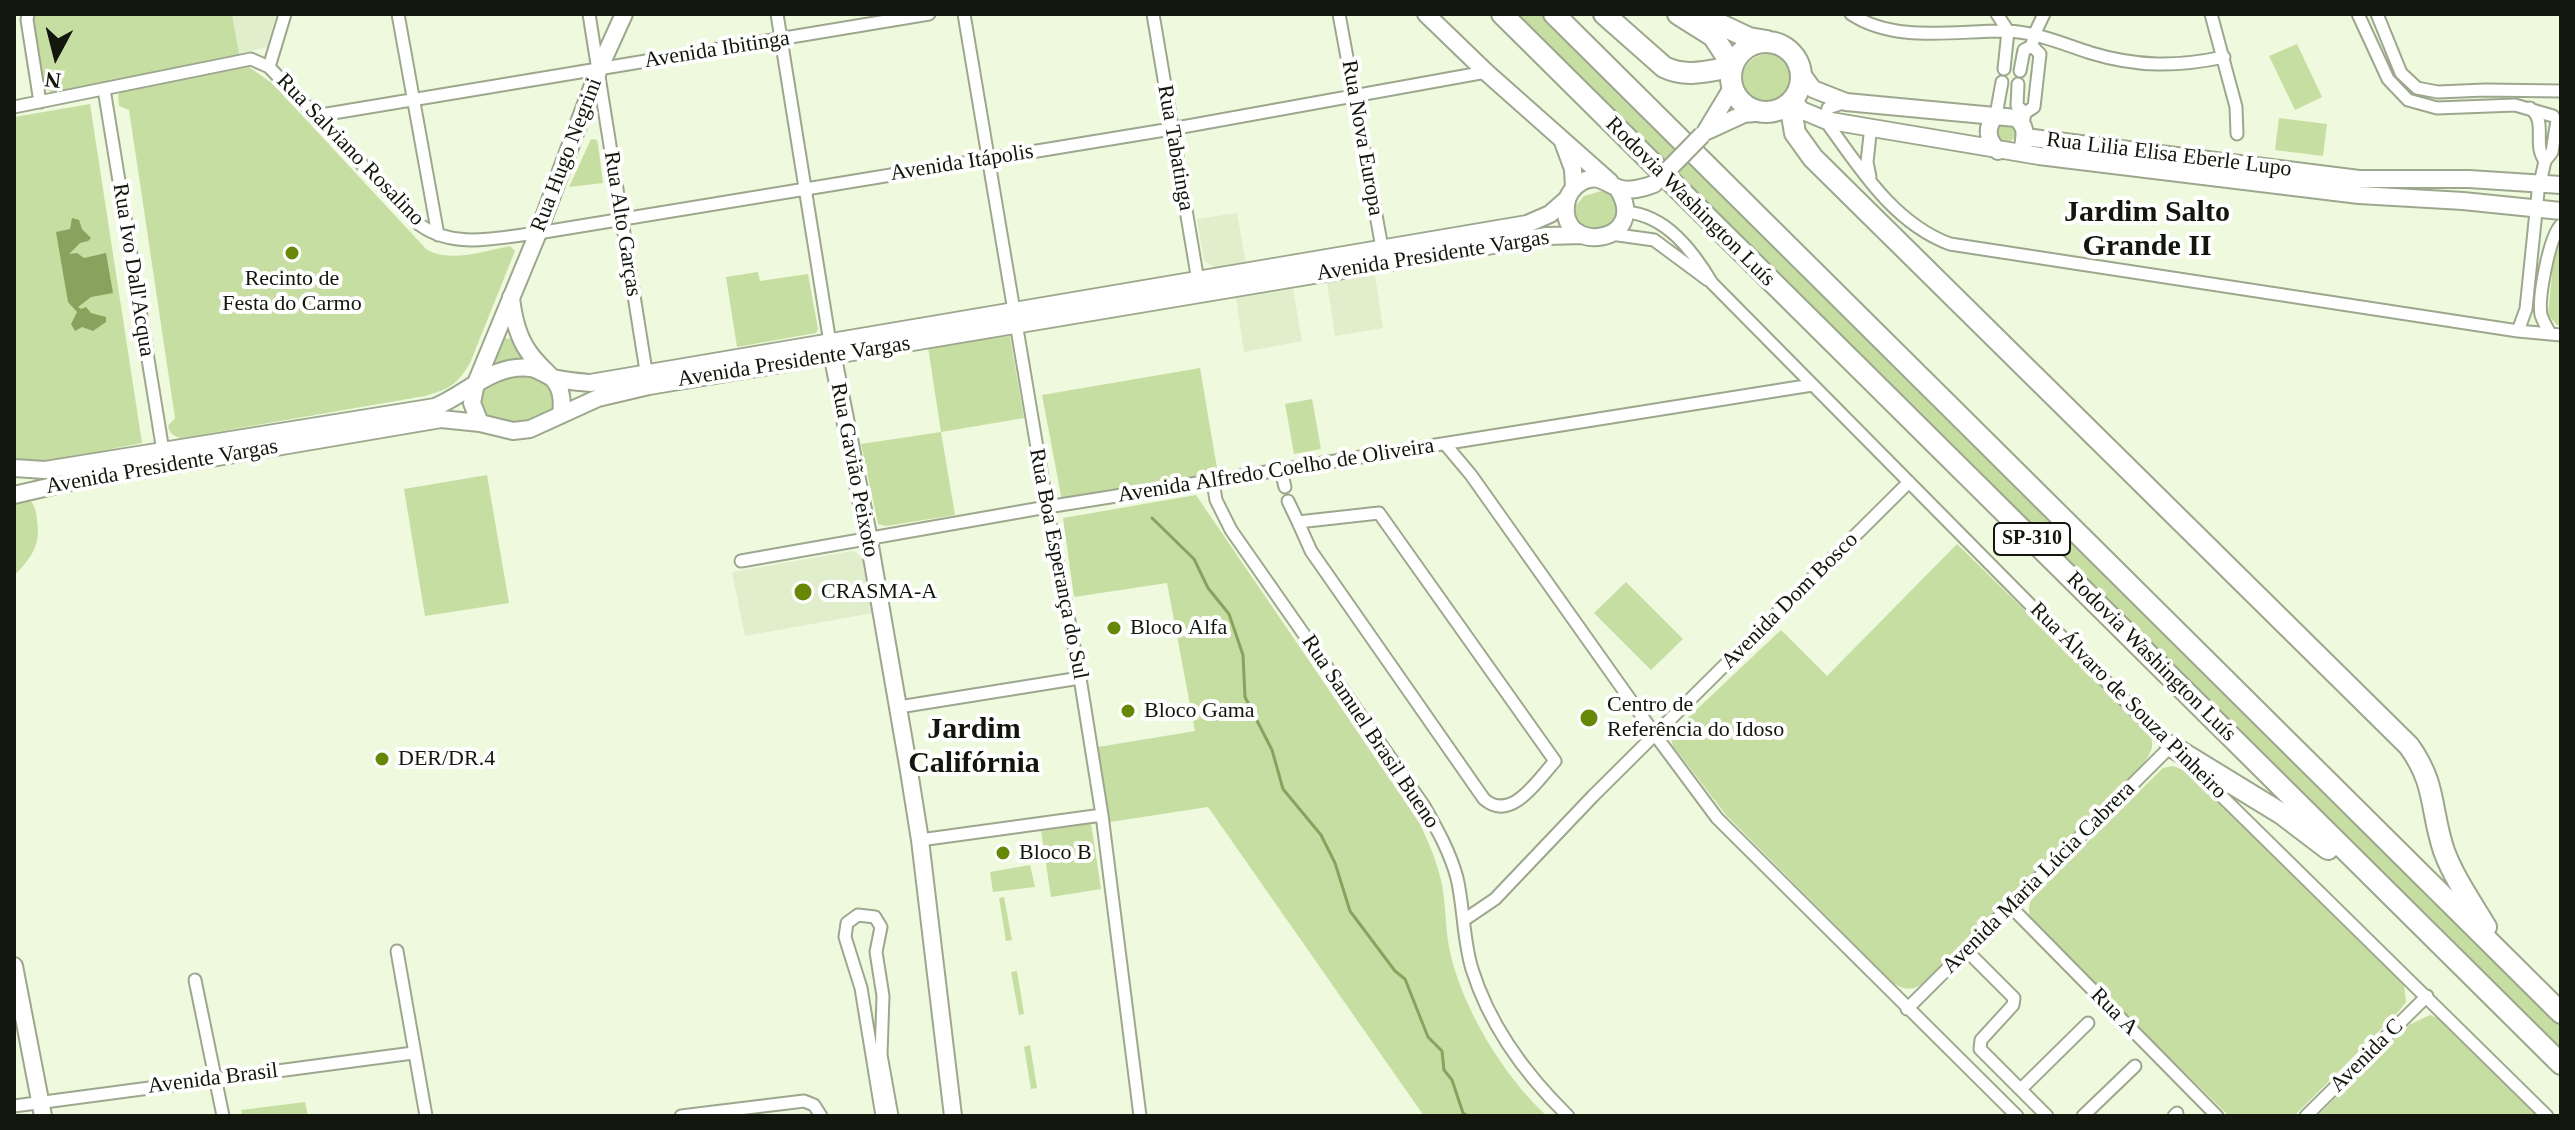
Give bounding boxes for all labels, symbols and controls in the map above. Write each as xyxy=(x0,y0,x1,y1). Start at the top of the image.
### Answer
north arrow xyxy=(16,16,96,96)
street label: Avenida Ibitinga xyxy=(642,25,792,75)
street label: Rua Nova Europa xyxy=(1335,58,1389,218)
text: N xyxy=(44,67,62,94)
street label: Rua Salviano Rosalino xyxy=(270,68,430,232)
street label: Rua Hugo Negrini xyxy=(526,74,608,236)
street label: Rua Tabatinga xyxy=(1151,83,1199,213)
street label: Rodovia Washington Luís xyxy=(1600,112,1780,292)
street label: Rua Lilia Elisa Eberle Lupo xyxy=(2045,127,2293,183)
street label: Avenida Itápolis xyxy=(889,139,1035,187)
street label: Rua Alto Garças xyxy=(597,150,647,298)
street label: Rua Ivo Dall'Acqua xyxy=(106,182,160,358)
district label: Jardim Salto Grande II xyxy=(2064,195,2230,266)
street label: Avenida Presidente Vargas xyxy=(1315,225,1551,287)
marker: Recinto de Festa do Carmo xyxy=(283,244,301,262)
place label: Recinto de Festa do Carmo xyxy=(222,266,362,318)
street label: Avenida Presidente Vargas xyxy=(676,331,912,393)
street label: Rua Gavião Peixoto xyxy=(824,381,884,559)
street label: Avenida Alfredo Coelho de Oliveira xyxy=(1116,433,1436,509)
street label: Avenida Presidente Vargas xyxy=(44,434,280,500)
street label: Rua Boa Esperança do Sul xyxy=(1023,446,1093,682)
road number: SP-310 xyxy=(1994,523,2070,555)
street label: Avenida Dom Bosco xyxy=(1716,527,1864,675)
street label: Rodovia Washington Luís xyxy=(2061,567,2241,747)
place label: CRASMA-A xyxy=(821,579,937,605)
marker: CRASMA-A xyxy=(792,581,814,603)
street label: Rua Álvaro de Souza Pinheiro xyxy=(2024,597,2232,805)
place label: Bloco Alfa xyxy=(1130,615,1227,641)
marker: Bloco Alfa xyxy=(1105,619,1123,637)
street label: Rua Samuel Brasil Bueno xyxy=(1295,630,1445,834)
place label: Centro de Referência do Idoso xyxy=(1607,692,1784,744)
place label: Bloco Gama xyxy=(1144,698,1255,724)
marker: Bloco Gama xyxy=(1119,702,1137,720)
marker: Centro de Referência do Idoso xyxy=(1578,707,1600,729)
district label: Jardim Califórnia xyxy=(908,712,1040,782)
place label: DER/DR.4 xyxy=(398,746,495,772)
marker: DER/DR.4 xyxy=(373,750,391,768)
street label: Avenida Maria Lúcia Cabrera xyxy=(1937,776,2141,980)
place label: Bloco B xyxy=(1019,840,1092,866)
marker: Bloco B xyxy=(994,844,1012,862)
street label: Rua A xyxy=(2085,983,2143,1041)
street label: Avenida C xyxy=(2325,1014,2409,1098)
street label: Avenida Brasil xyxy=(146,1058,280,1100)

